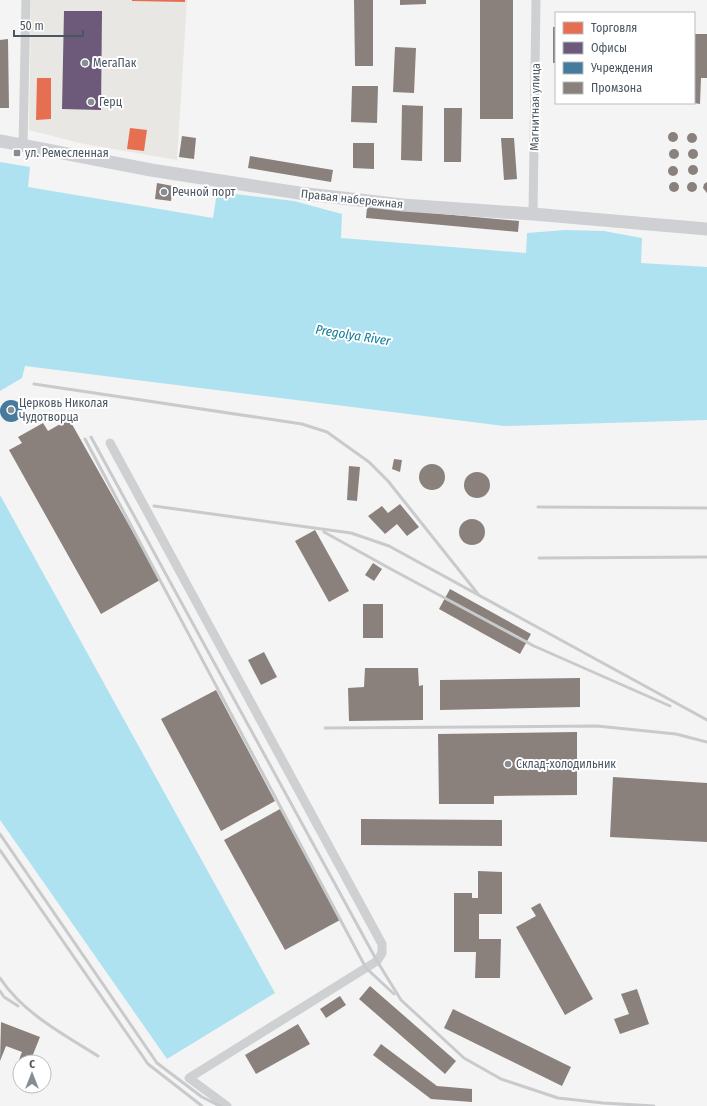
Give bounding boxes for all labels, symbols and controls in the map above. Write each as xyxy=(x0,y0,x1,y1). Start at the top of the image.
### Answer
scale bar xyxy=(14,12,83,38)
legend xyxy=(555,12,695,104)
text: 50 m xyxy=(20,19,44,33)
text: Торговля xyxy=(591,21,637,35)
text: Офисы xyxy=(591,41,627,55)
place label: МегаПак xyxy=(93,56,137,70)
marker: МегаПак xyxy=(80,58,90,68)
text: Учреждения xyxy=(590,61,653,75)
street label: Магнитная улица xyxy=(527,63,543,151)
text: Промзона xyxy=(591,81,642,95)
place label: Герц xyxy=(99,95,123,109)
marker: Герц xyxy=(86,97,96,107)
place label: ул. Ремесленная xyxy=(25,146,109,160)
marker: ул. Ремесленная xyxy=(12,148,22,158)
place label: Речной порт xyxy=(172,185,236,199)
marker: Речной порт xyxy=(159,187,169,197)
street label: Правая набережная xyxy=(300,187,404,211)
water label: Pregolya River xyxy=(314,322,392,348)
place label: Церковь Николая Чудотворца xyxy=(19,396,108,424)
marker: Церковь Николая Чудотворца xyxy=(6,405,16,415)
place label: Склад-холодильник xyxy=(516,757,616,771)
marker: Склад-холодильник xyxy=(503,759,513,769)
north arrow xyxy=(12,1054,52,1094)
text: С xyxy=(29,1058,35,1071)

